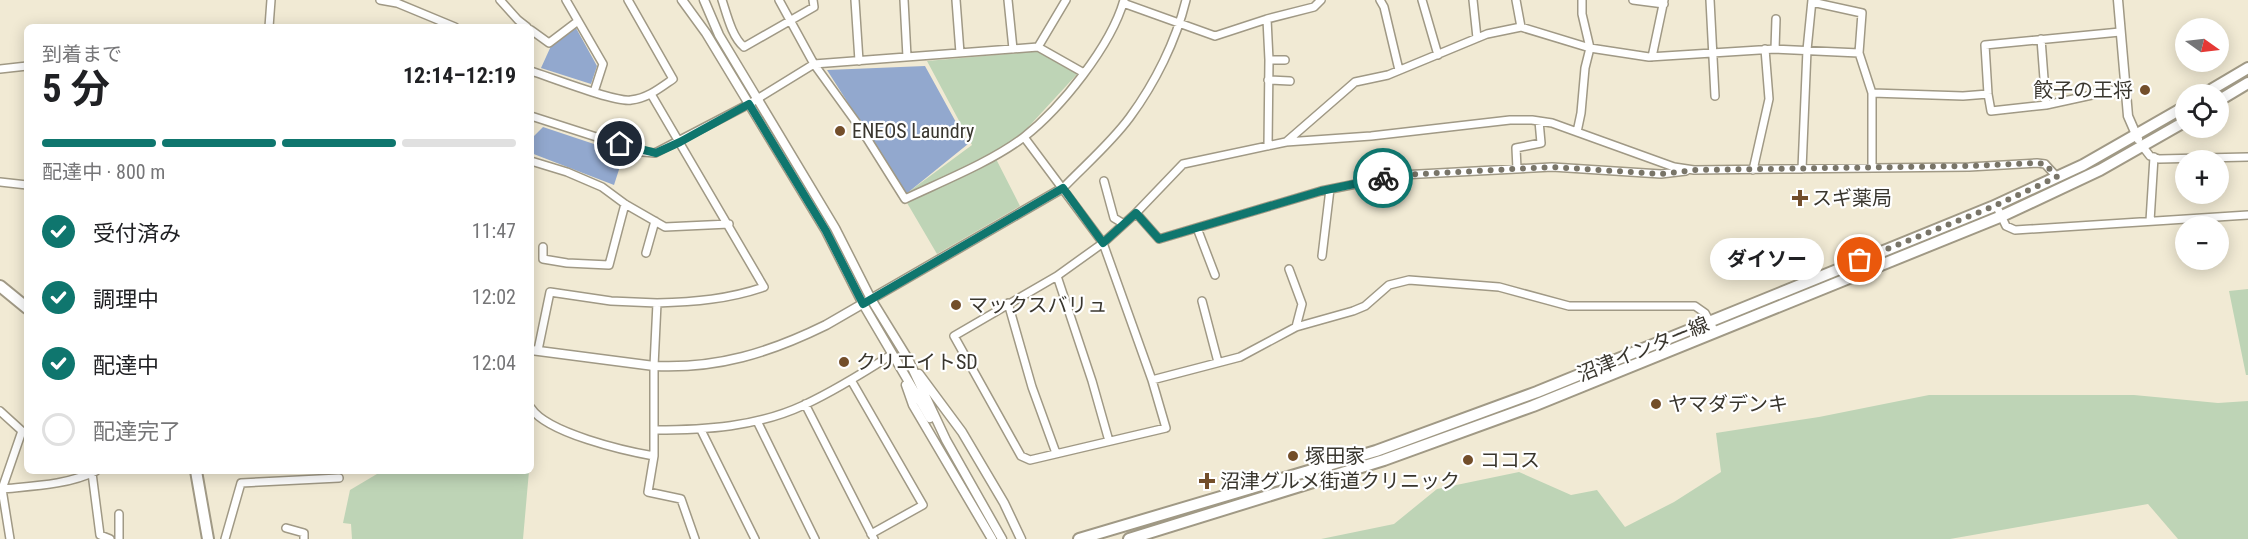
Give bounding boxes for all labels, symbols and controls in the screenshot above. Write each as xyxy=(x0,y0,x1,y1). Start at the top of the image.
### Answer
north arrow xyxy=(2175,18,2229,72)
map controls xyxy=(2175,18,2229,270)
text: 到着まで xyxy=(42,42,122,66)
text: 12:14–12:19 xyxy=(403,63,516,88)
text: 5 分 xyxy=(42,66,110,112)
place label: 餃子の王将 xyxy=(2033,78,2133,102)
marker: 餃子の王将 xyxy=(2138,83,2152,97)
button: locate xyxy=(2175,84,2229,138)
pin xyxy=(594,118,645,169)
place label: ENEOS Laundry xyxy=(852,119,974,143)
marker: ENEOS Laundry xyxy=(833,124,847,138)
icon: home xyxy=(603,127,636,160)
courier xyxy=(1353,148,1413,208)
button: + xyxy=(2175,150,2229,204)
text: 配達中 · 800 m xyxy=(42,160,165,184)
icon: bike xyxy=(1367,162,1400,195)
place label: スギ薬局 xyxy=(1812,186,1892,210)
marker: スギ薬局 xyxy=(1793,191,1807,205)
icon: check xyxy=(42,215,75,248)
button: − xyxy=(2175,216,2229,270)
text: 11:47 xyxy=(472,219,516,243)
text: 受付済み xyxy=(93,221,181,246)
pin xyxy=(1834,234,1885,285)
callout: ダイソー xyxy=(1710,239,1824,281)
icon: bag xyxy=(1843,243,1876,276)
text: ダイソー xyxy=(1727,247,1807,271)
icon: check xyxy=(42,281,75,314)
text: 12:02 xyxy=(472,285,516,309)
text: 調理中 xyxy=(93,287,159,312)
place label: マックスバリュ xyxy=(968,293,1107,317)
marker: マックスバリュ xyxy=(949,298,963,312)
street label: 沼津インター線 xyxy=(1574,312,1712,386)
icon: check xyxy=(42,347,75,380)
place label: クリエイトSD xyxy=(856,350,978,374)
text: 12:04 xyxy=(472,351,516,375)
text: 配達中 xyxy=(93,353,159,378)
marker: クリエイトSD xyxy=(837,355,851,369)
place label: ヤマダデンキ xyxy=(1668,392,1788,416)
marker: ヤマダデンキ xyxy=(1649,397,1663,411)
text: 配達完了 xyxy=(93,419,181,444)
place label: 塚田家 xyxy=(1305,444,1365,468)
place label: ココス xyxy=(1480,448,1540,472)
marker: 塚田家 xyxy=(1286,449,1300,463)
marker: ココス xyxy=(1461,453,1475,467)
place label: 沼津グルメ街道クリニック xyxy=(1220,469,1460,493)
marker: 沼津グルメ街道クリニック xyxy=(1198,472,1216,490)

